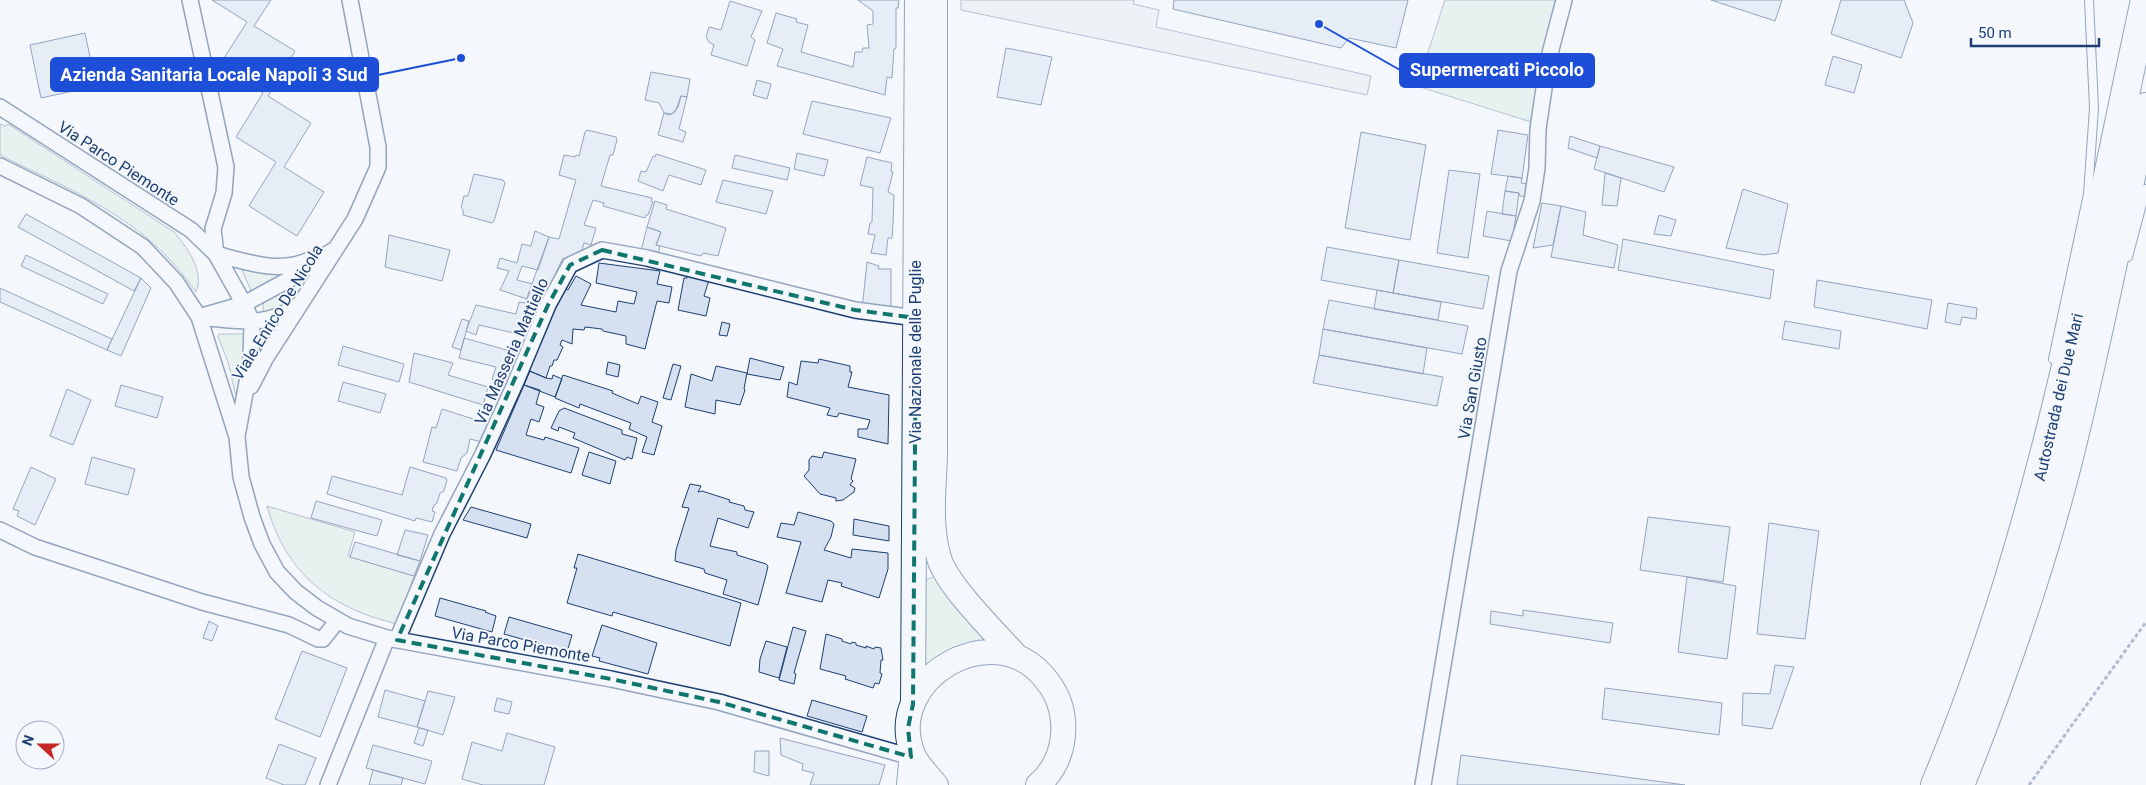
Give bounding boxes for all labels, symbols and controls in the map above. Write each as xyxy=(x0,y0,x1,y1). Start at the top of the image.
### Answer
scale bar xyxy=(1971,15,2098,47)
text: 50 m xyxy=(1978,24,2012,42)
callout: Supermercati Piccolo xyxy=(1400,54,1594,87)
callout: Azienda Sanitaria Locale Napoli 3 Sud xyxy=(51,58,378,91)
text: Supermercati Piccolo xyxy=(1410,59,1584,80)
text: Azienda Sanitaria Locale Napoli 3 Sud xyxy=(60,64,368,85)
street label: Via Parco Piemonte xyxy=(55,117,183,210)
street label: Viale Enrico De Nicola xyxy=(228,241,327,384)
street label: Via Nazionale delle Puglie xyxy=(906,260,925,444)
street label: Via Masseria Mattiello xyxy=(470,275,552,428)
street label: Autostrada dei Due Mari xyxy=(2030,311,2087,483)
street label: Via San Giusto xyxy=(1454,335,1491,441)
street label: Via Parco Piemonte xyxy=(450,623,592,666)
north arrow xyxy=(15,720,65,770)
text: N xyxy=(19,733,37,748)

